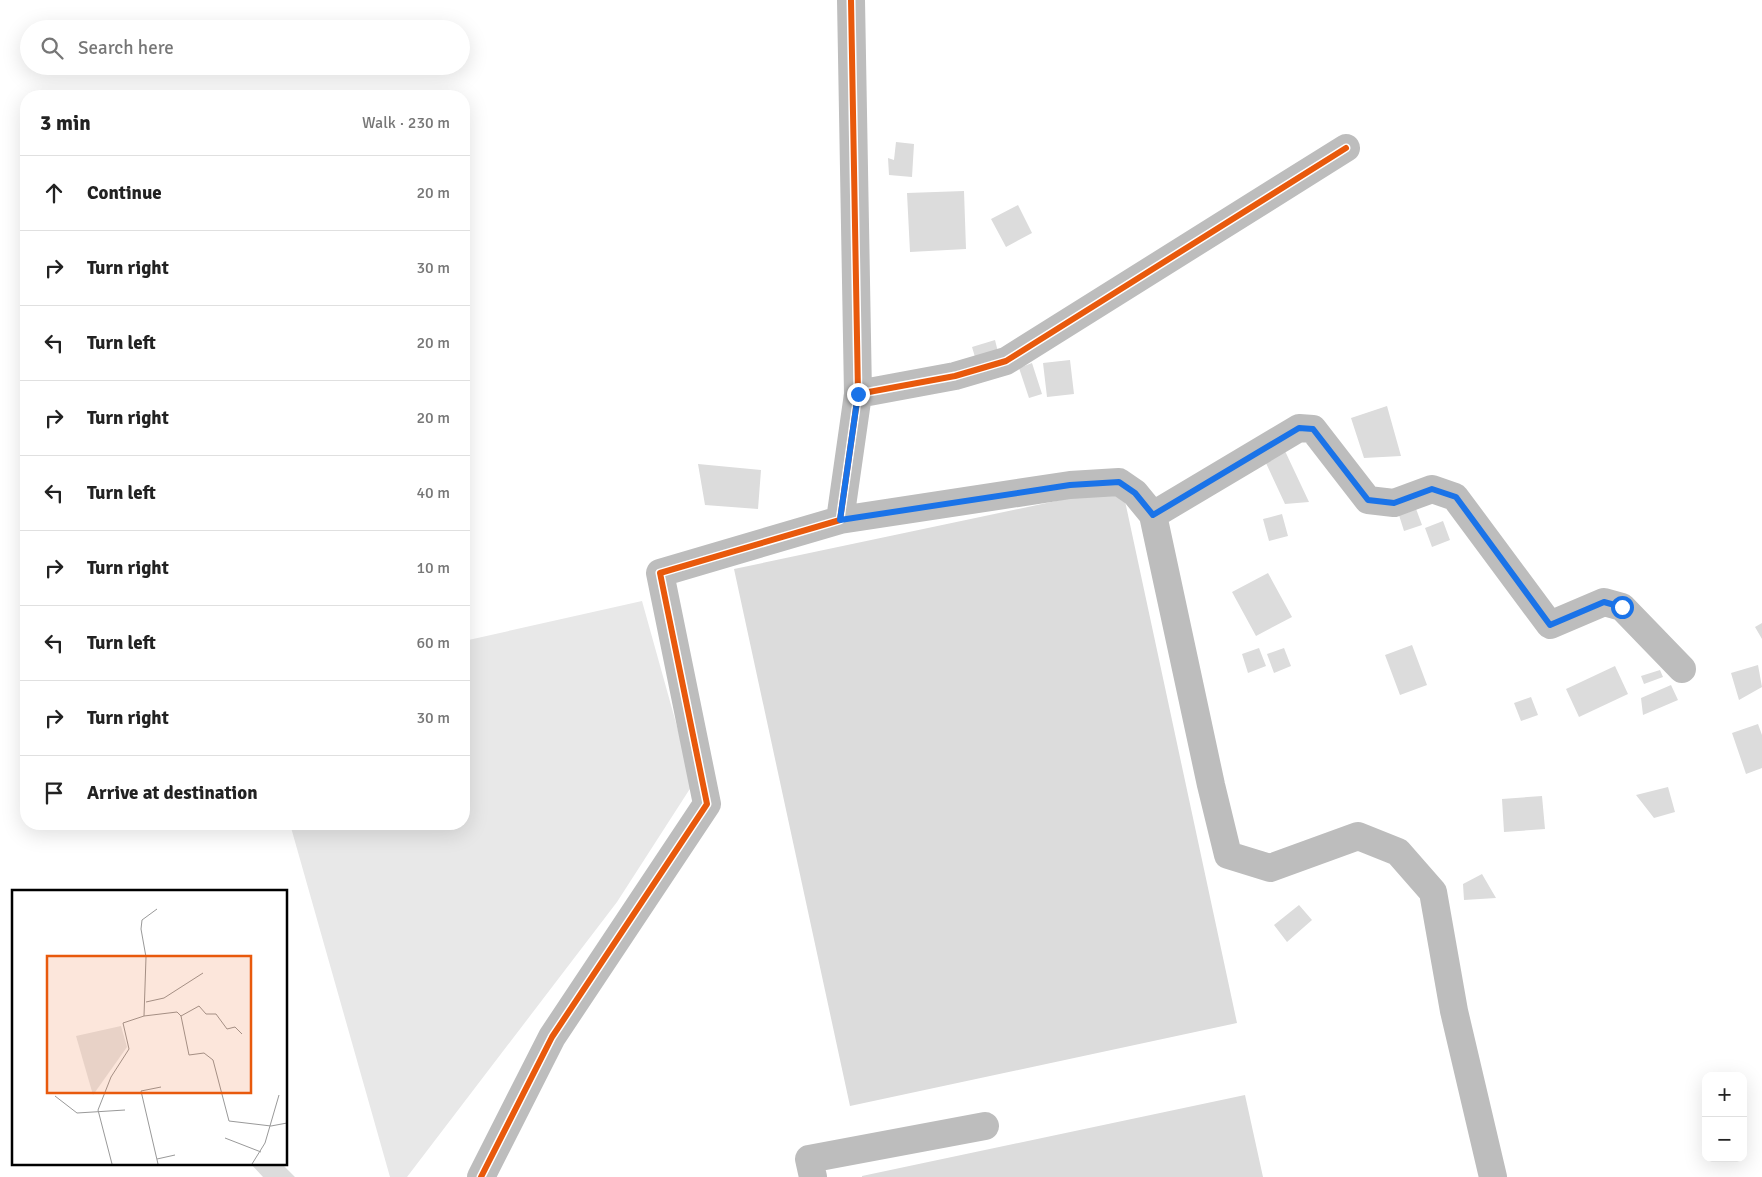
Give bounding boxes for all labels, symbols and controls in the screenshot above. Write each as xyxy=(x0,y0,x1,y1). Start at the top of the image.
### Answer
search box xyxy=(20,20,470,75)
icon: search xyxy=(38,34,66,62)
text: Search here xyxy=(78,36,174,60)
text: 3 min xyxy=(40,110,91,136)
text: Walk · 230 m xyxy=(362,113,450,133)
icon: ahead xyxy=(40,179,68,207)
text: Continue xyxy=(87,181,162,205)
text: 20 m xyxy=(416,183,450,203)
icon: right xyxy=(40,254,68,282)
text: Turn right xyxy=(87,256,169,280)
text: 30 m xyxy=(416,258,450,278)
icon: left xyxy=(40,329,68,357)
text: Turn left xyxy=(87,331,156,355)
text: 20 m xyxy=(416,333,450,353)
route end xyxy=(847,383,870,406)
icon: right xyxy=(40,404,68,432)
text: Turn right xyxy=(87,406,169,430)
text: 20 m xyxy=(416,408,450,428)
icon: left xyxy=(40,479,68,507)
text: Turn left xyxy=(87,481,156,505)
text: 40 m xyxy=(416,483,450,503)
icon: right xyxy=(40,554,68,582)
text: Turn right xyxy=(87,556,169,580)
text: 10 m xyxy=(416,558,450,578)
route start xyxy=(1611,596,1634,619)
icon: left xyxy=(40,629,68,657)
text: Turn left xyxy=(87,631,156,655)
text: 60 m xyxy=(416,633,450,653)
icon: right xyxy=(40,704,68,732)
text: Turn right xyxy=(87,706,169,730)
text: 30 m xyxy=(416,708,450,728)
icon: arrive xyxy=(40,779,68,807)
text: Arrive at destination xyxy=(87,781,258,805)
inset map xyxy=(12,890,288,1164)
map controls xyxy=(1702,1072,1747,1162)
button: + xyxy=(1702,1072,1747,1117)
button: − xyxy=(1702,1117,1747,1162)

